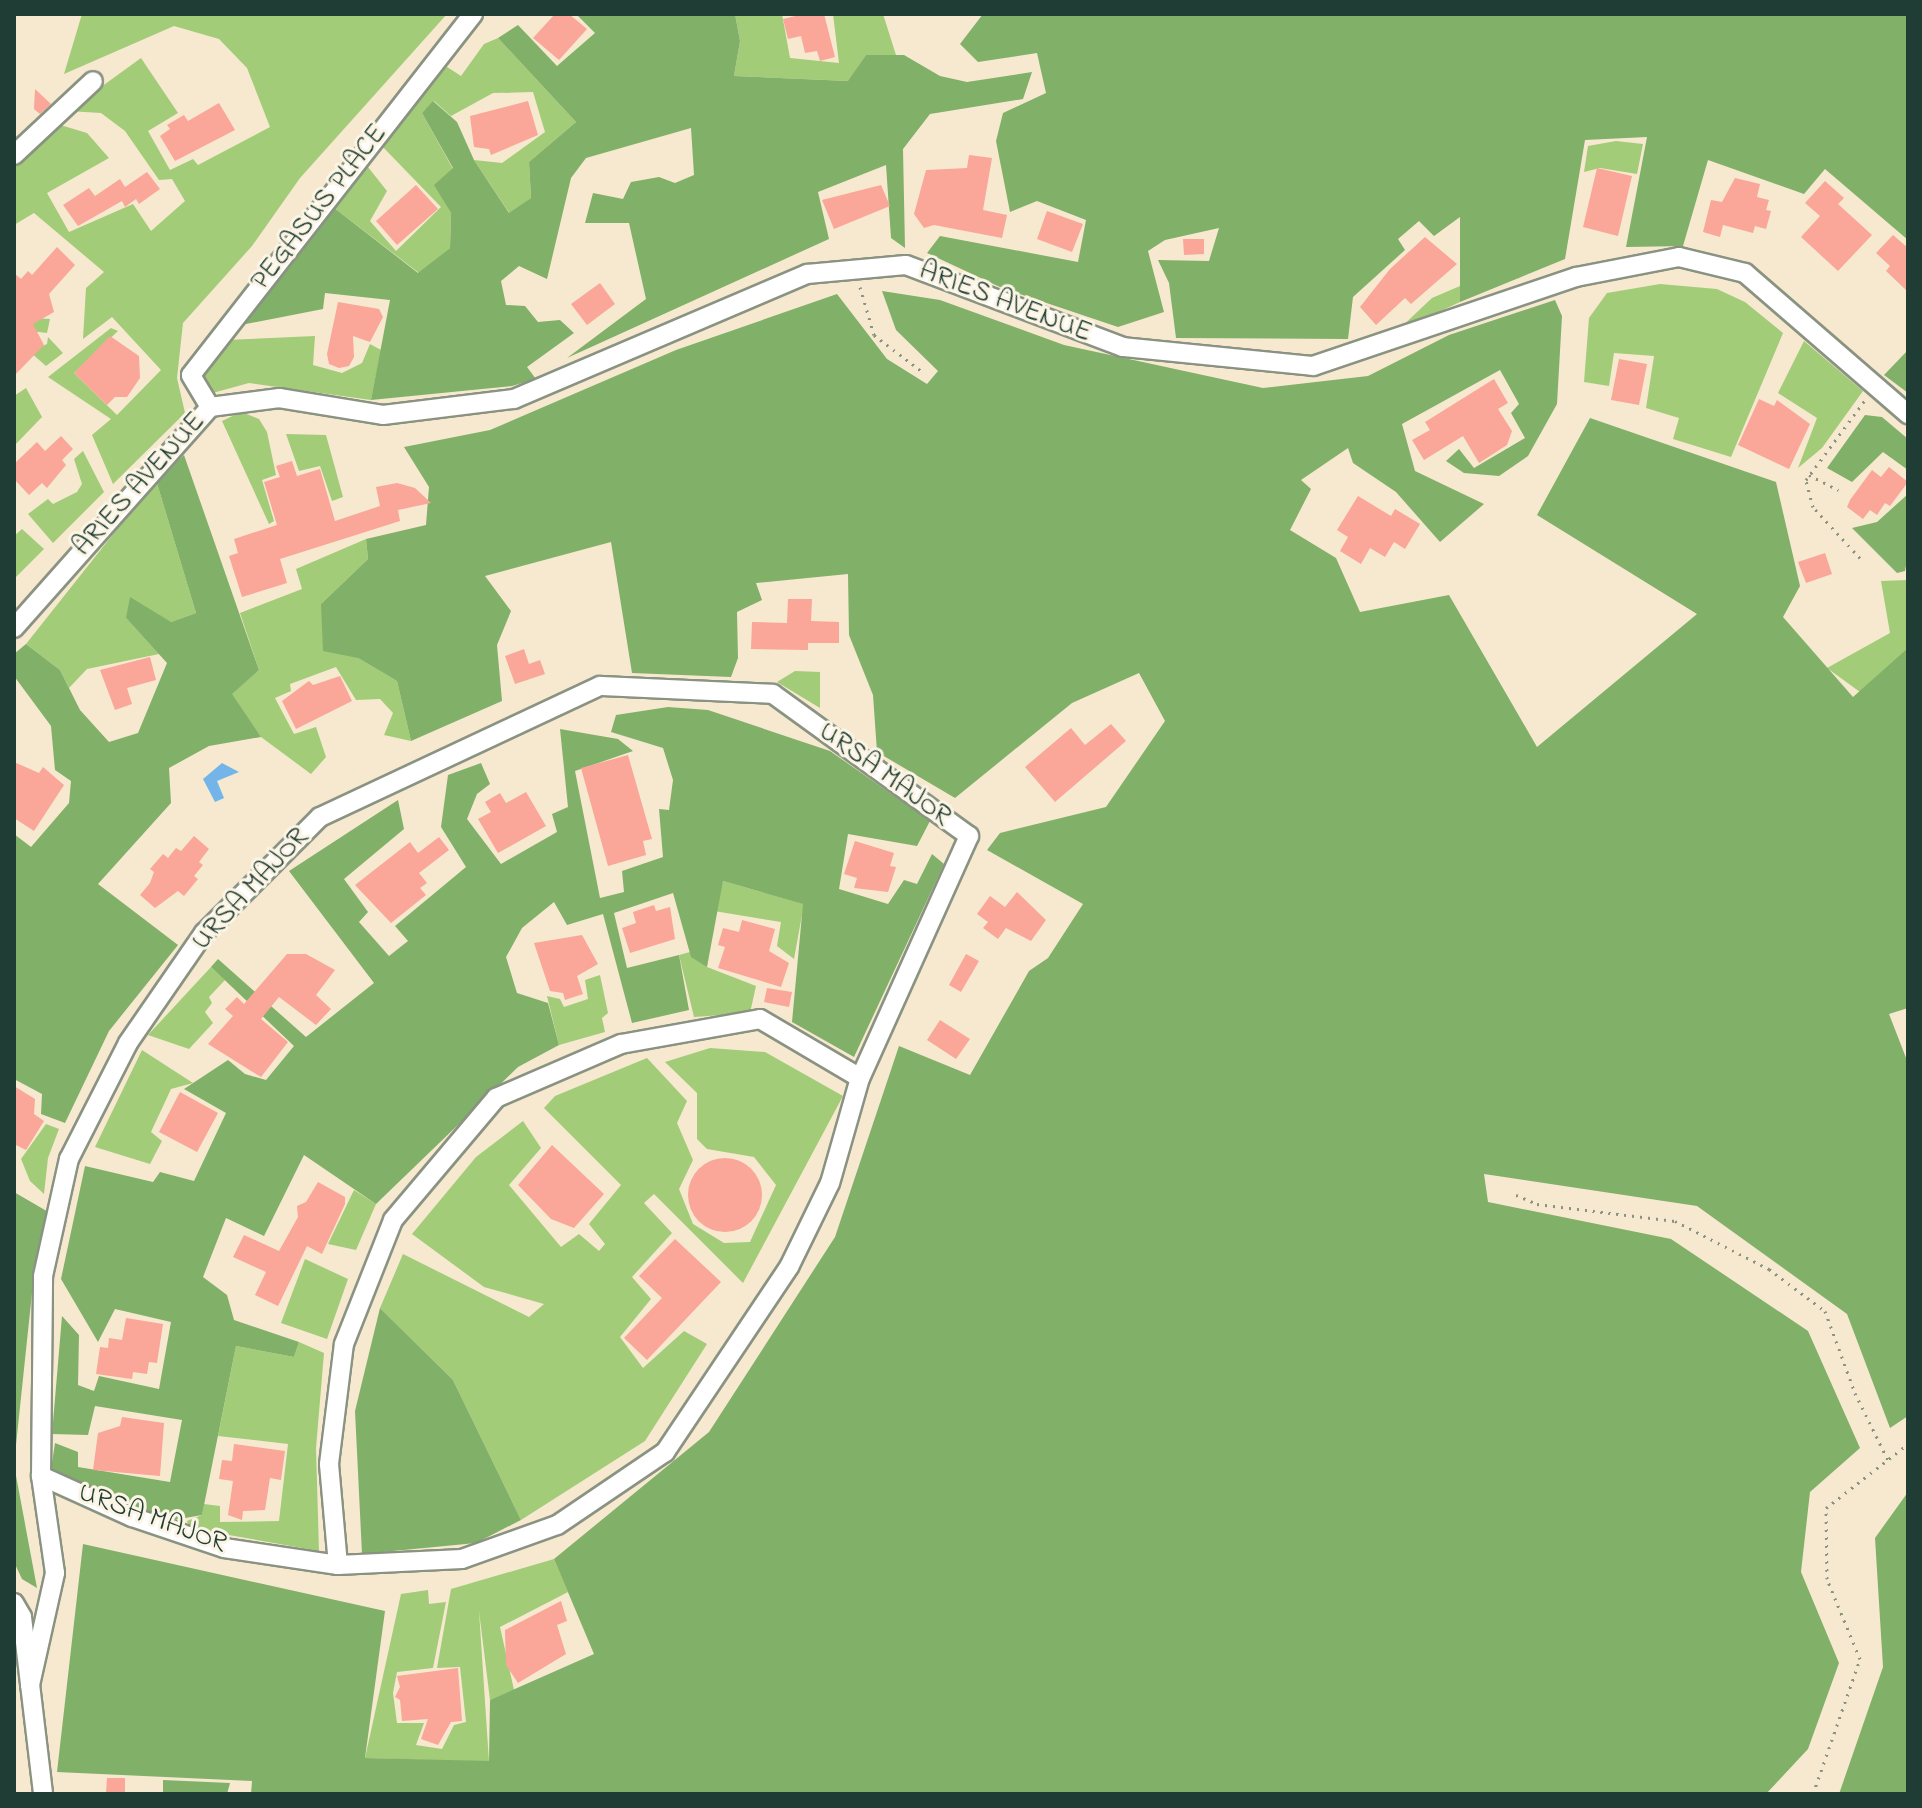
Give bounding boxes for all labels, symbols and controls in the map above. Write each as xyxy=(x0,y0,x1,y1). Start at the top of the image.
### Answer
street label: PEGASUS PLACE xyxy=(245,118,395,298)
street label: ARIES AVENUE xyxy=(914,255,1096,351)
street label: ARIES AVENUE xyxy=(67,406,213,564)
street label: URSA MAJOR xyxy=(811,716,957,834)
street label: URSA MAJOR xyxy=(186,822,316,958)
street label: URSA MAJOR xyxy=(73,1477,231,1561)

